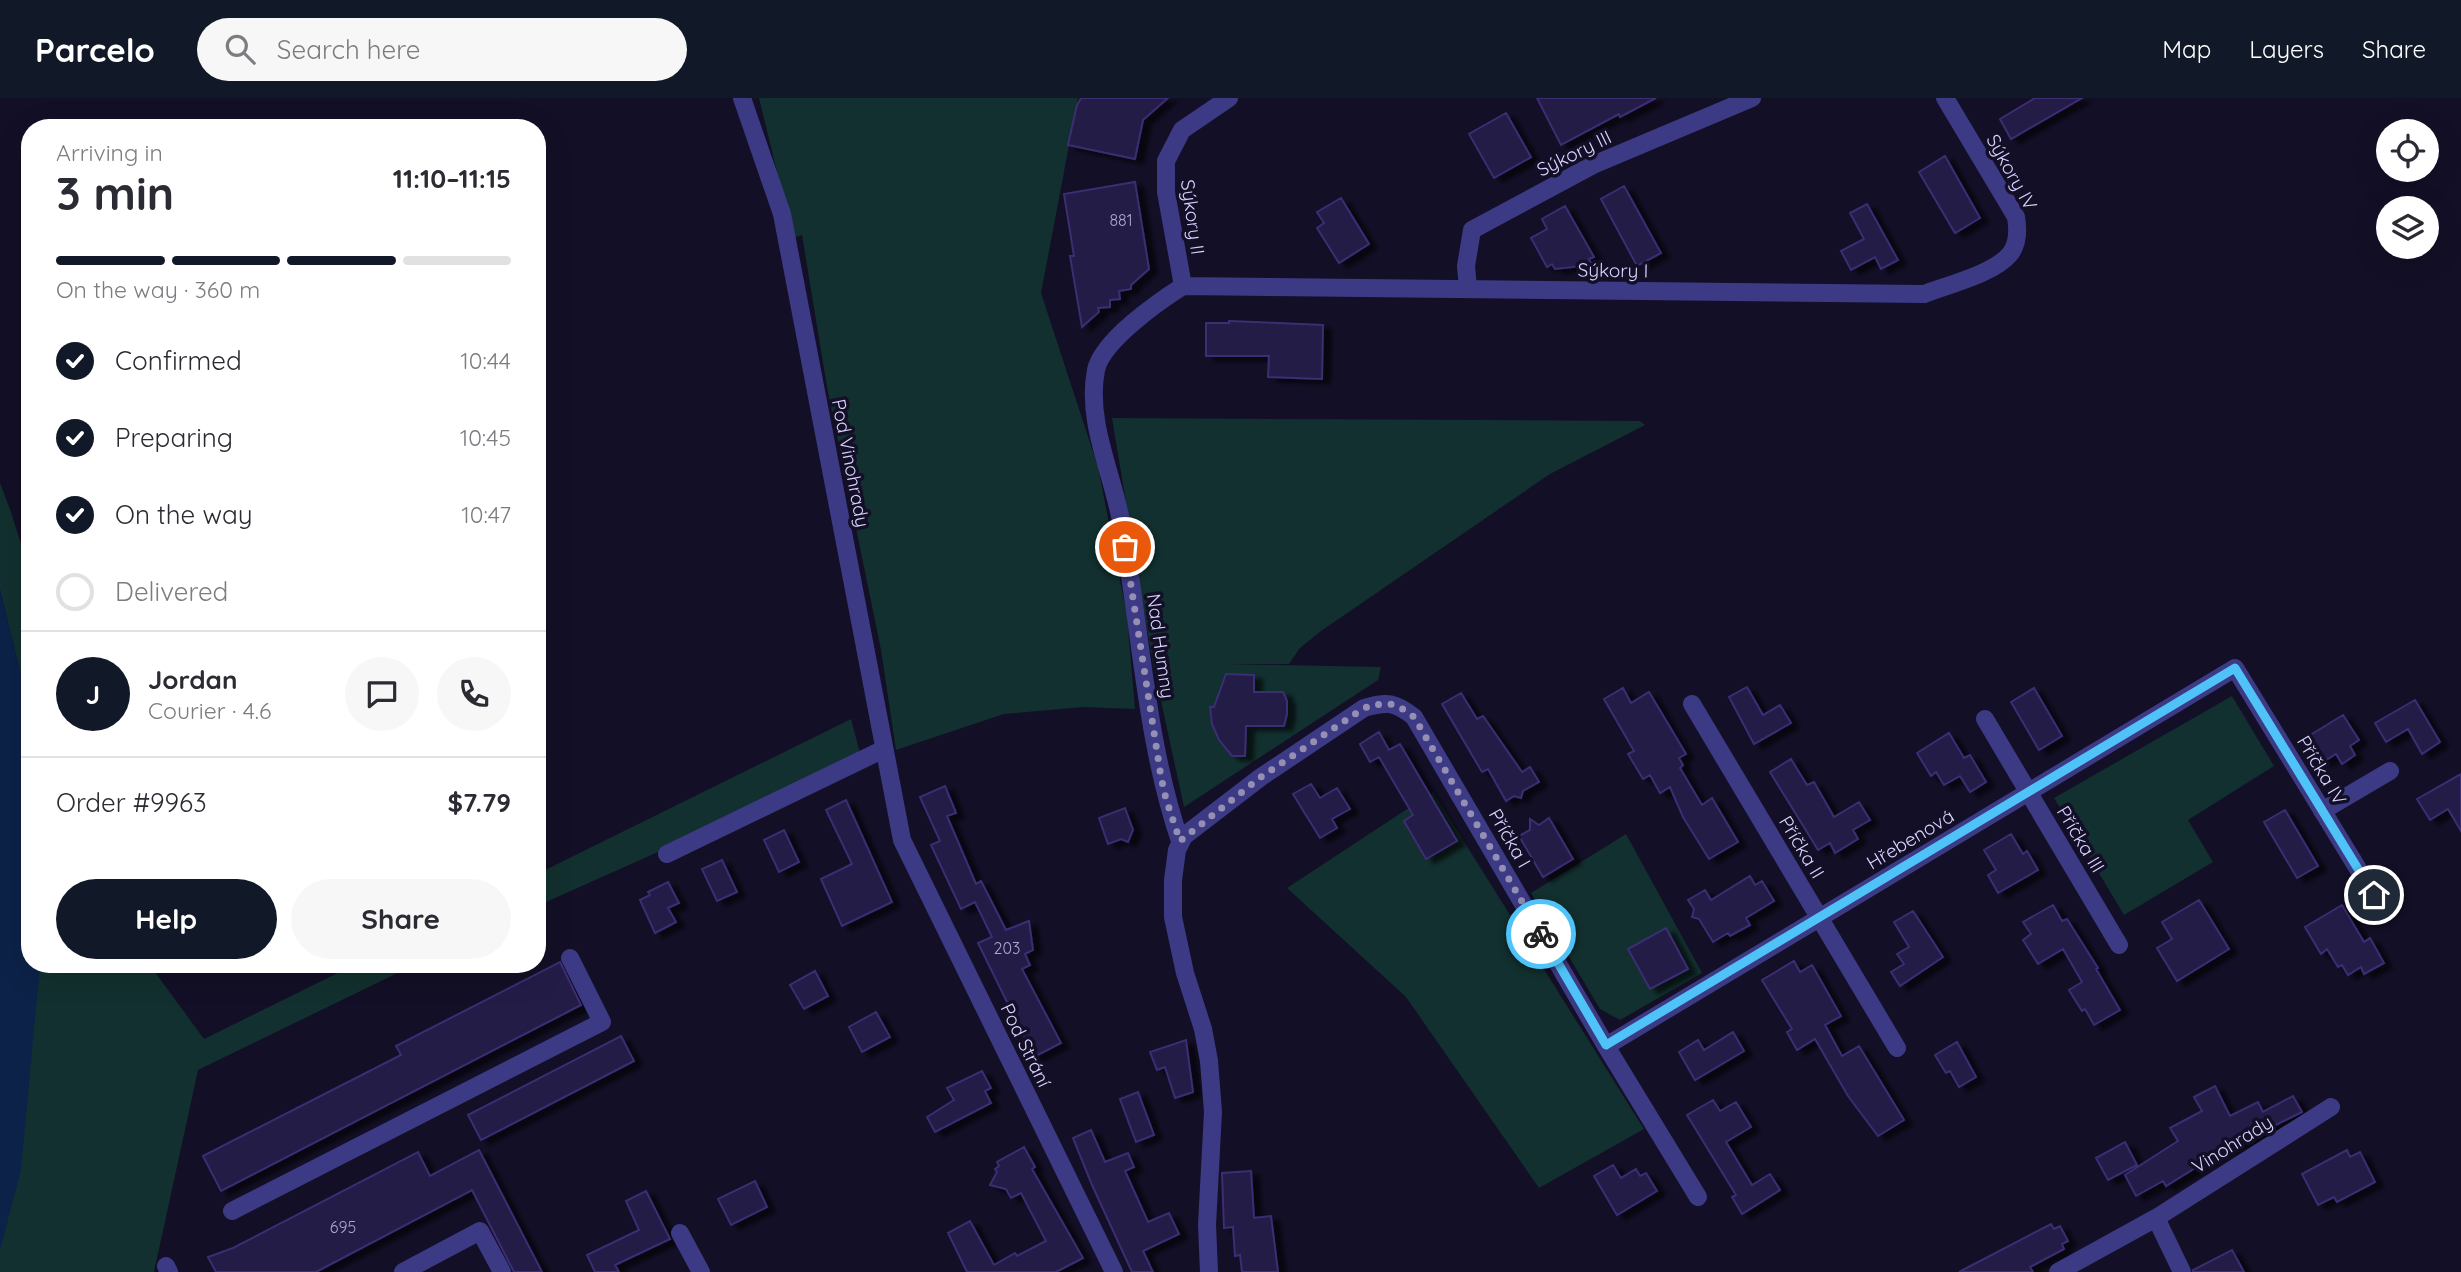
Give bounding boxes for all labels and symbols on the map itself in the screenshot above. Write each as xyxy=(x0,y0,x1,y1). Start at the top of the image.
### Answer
street label: Sýkory III xyxy=(1533,125,1615,181)
street label: Sýkory IV xyxy=(1981,130,2043,214)
street label: Sýkory II xyxy=(1176,178,1210,256)
house number: 881 xyxy=(1109,210,1133,230)
street label: Sýkory I xyxy=(1577,257,1649,283)
street label: Pod Vinohrady xyxy=(827,397,875,529)
pin xyxy=(1095,517,1155,577)
street label: Nad Humny xyxy=(1142,592,1180,700)
street label: Příčka IV xyxy=(2292,731,2352,809)
street label: Příčka III xyxy=(2052,801,2110,877)
street label: Příčka I xyxy=(1484,804,1536,872)
street label: Hřebenová xyxy=(1862,804,1958,874)
street label: Příčka II xyxy=(1774,811,1830,883)
pin xyxy=(2344,865,2404,925)
courier xyxy=(1506,899,1576,969)
house number: 203 xyxy=(994,938,1020,958)
street label: Pod Strání xyxy=(995,999,1057,1092)
street label: Vinohrady xyxy=(2187,1110,2277,1178)
house number: 695 xyxy=(330,1217,356,1237)

